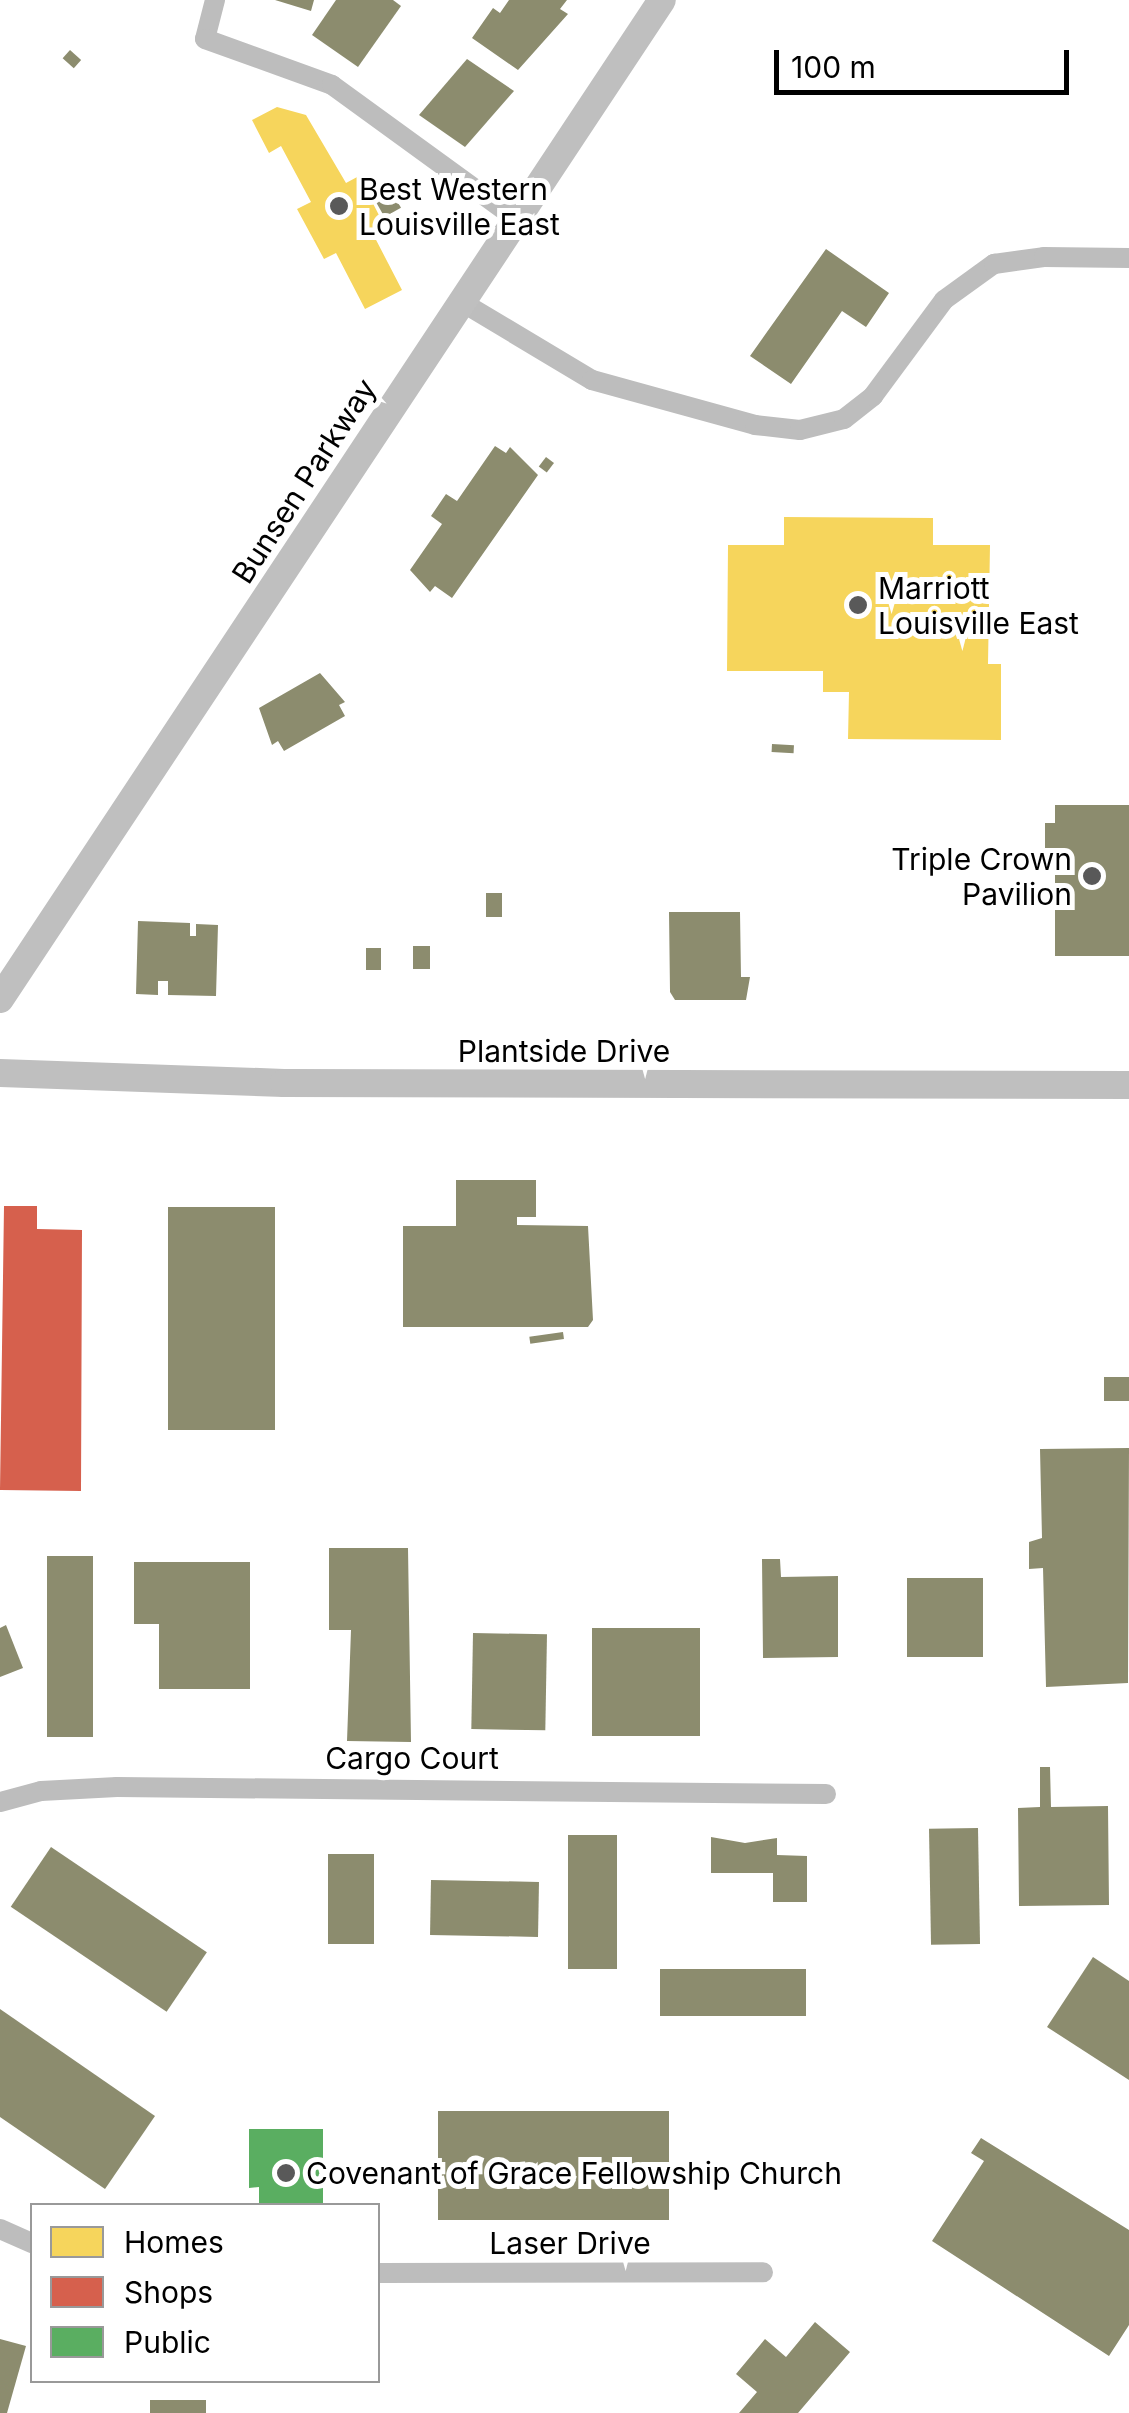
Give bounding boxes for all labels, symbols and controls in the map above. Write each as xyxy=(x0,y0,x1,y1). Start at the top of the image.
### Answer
scale bar xyxy=(779,30,1074,92)
text: 100 m xyxy=(791,49,876,85)
place label: Best Western Louisville East xyxy=(359,171,560,242)
marker: Best Western Louisville East xyxy=(328,195,350,217)
street label: Bunsen Parkway xyxy=(224,372,384,590)
place label: Marriott Louisville East xyxy=(878,570,1079,640)
marker: Marriott Louisville East xyxy=(847,594,869,616)
place label: Triple Crown Pavilion xyxy=(891,841,1072,912)
marker: Triple Crown Pavilion xyxy=(1081,865,1103,887)
street label: Plantside Drive xyxy=(458,1033,670,1069)
street label: Cargo Court xyxy=(325,1740,499,1776)
place label: Covenant of Grace Fellowship Church xyxy=(306,2155,842,2191)
marker: Covenant of Grace Fellowship Church xyxy=(275,2162,297,2184)
legend xyxy=(30,2203,380,2383)
text: Homes xyxy=(124,2224,224,2260)
street label: Laser Drive xyxy=(489,2225,651,2261)
text: Shops xyxy=(124,2274,213,2310)
text: Public xyxy=(124,2324,211,2360)

